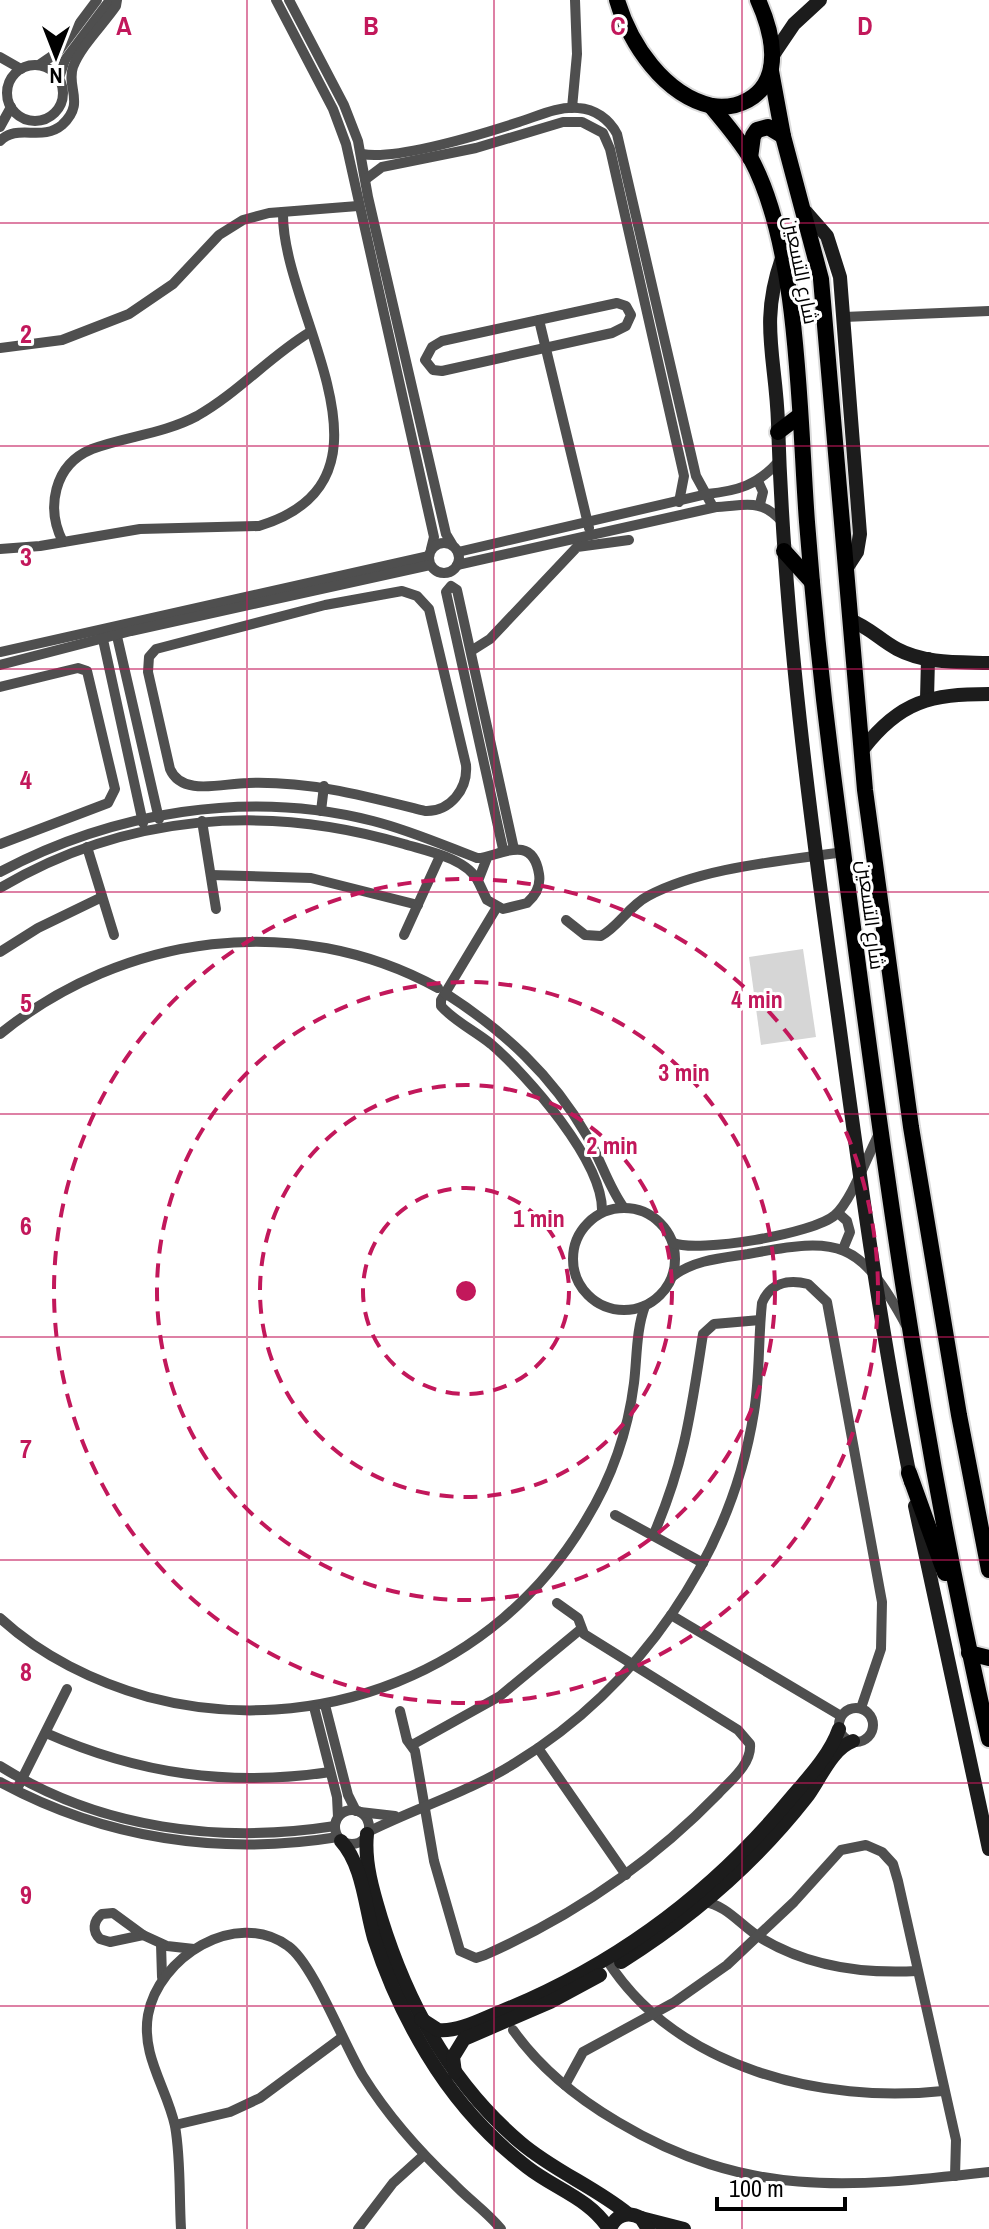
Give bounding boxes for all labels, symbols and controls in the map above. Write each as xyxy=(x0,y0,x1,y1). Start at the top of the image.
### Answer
text: A xyxy=(116,8,132,43)
text: B xyxy=(363,8,379,43)
text: C xyxy=(610,8,626,43)
text: D xyxy=(857,8,873,43)
north arrow xyxy=(16,16,96,96)
text: N xyxy=(49,61,63,91)
street label: شارع التسعين xyxy=(777,213,825,327)
text: 2 xyxy=(20,316,32,351)
text: 3 xyxy=(20,539,32,574)
text: 4 xyxy=(20,762,32,797)
street label: شارع التسعين xyxy=(850,859,892,971)
text: 4 min xyxy=(731,983,783,1015)
text: 5 xyxy=(20,985,32,1020)
text: 3 min xyxy=(658,1056,710,1088)
text: 2 min xyxy=(586,1129,638,1161)
text: 1 min xyxy=(513,1202,565,1234)
text: 6 xyxy=(20,1208,32,1243)
centre of rings xyxy=(452,1277,480,1305)
text: 7 xyxy=(20,1431,32,1466)
text: 8 xyxy=(20,1654,32,1689)
text: 9 xyxy=(20,1877,32,1912)
scale bar xyxy=(717,2161,845,2211)
text: 100 m xyxy=(729,2172,784,2204)

